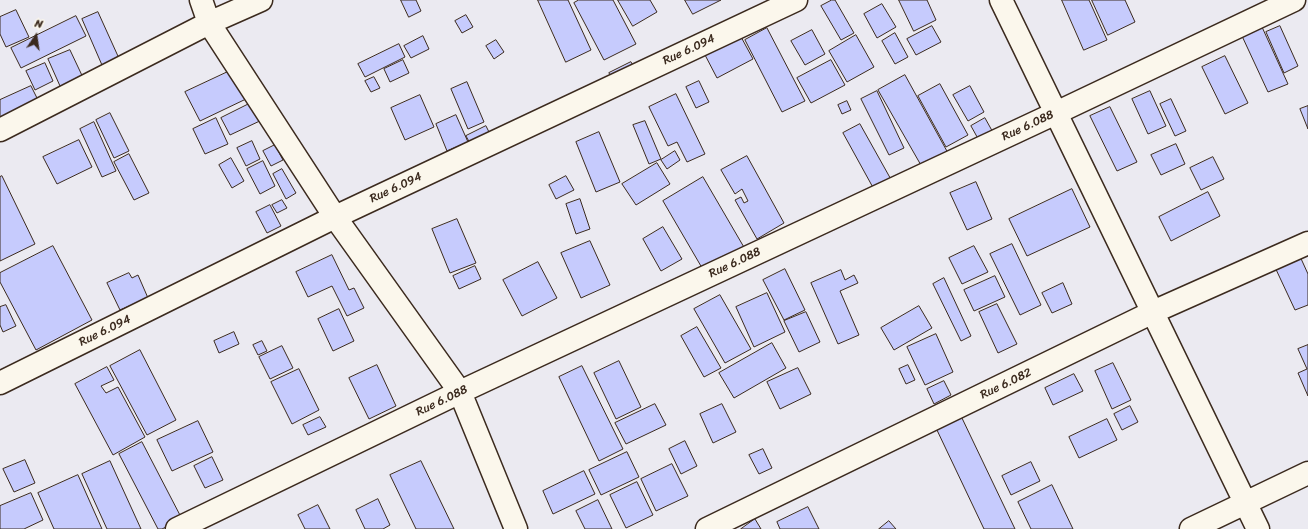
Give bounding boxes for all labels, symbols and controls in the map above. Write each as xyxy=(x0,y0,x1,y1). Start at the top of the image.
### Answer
text: N xyxy=(33,14,45,34)
north arrow xyxy=(16,16,56,56)
street label: Rue 6.094 xyxy=(661,32,717,68)
street label: Rue 6.088 xyxy=(1000,108,1056,144)
street label: Rue 6.094 xyxy=(368,170,424,206)
street label: Rue 6.088 xyxy=(707,245,763,281)
street label: Rue 6.094 xyxy=(77,312,133,350)
street label: Rue 6.082 xyxy=(978,365,1034,403)
street label: Rue 6.088 xyxy=(414,382,470,420)

